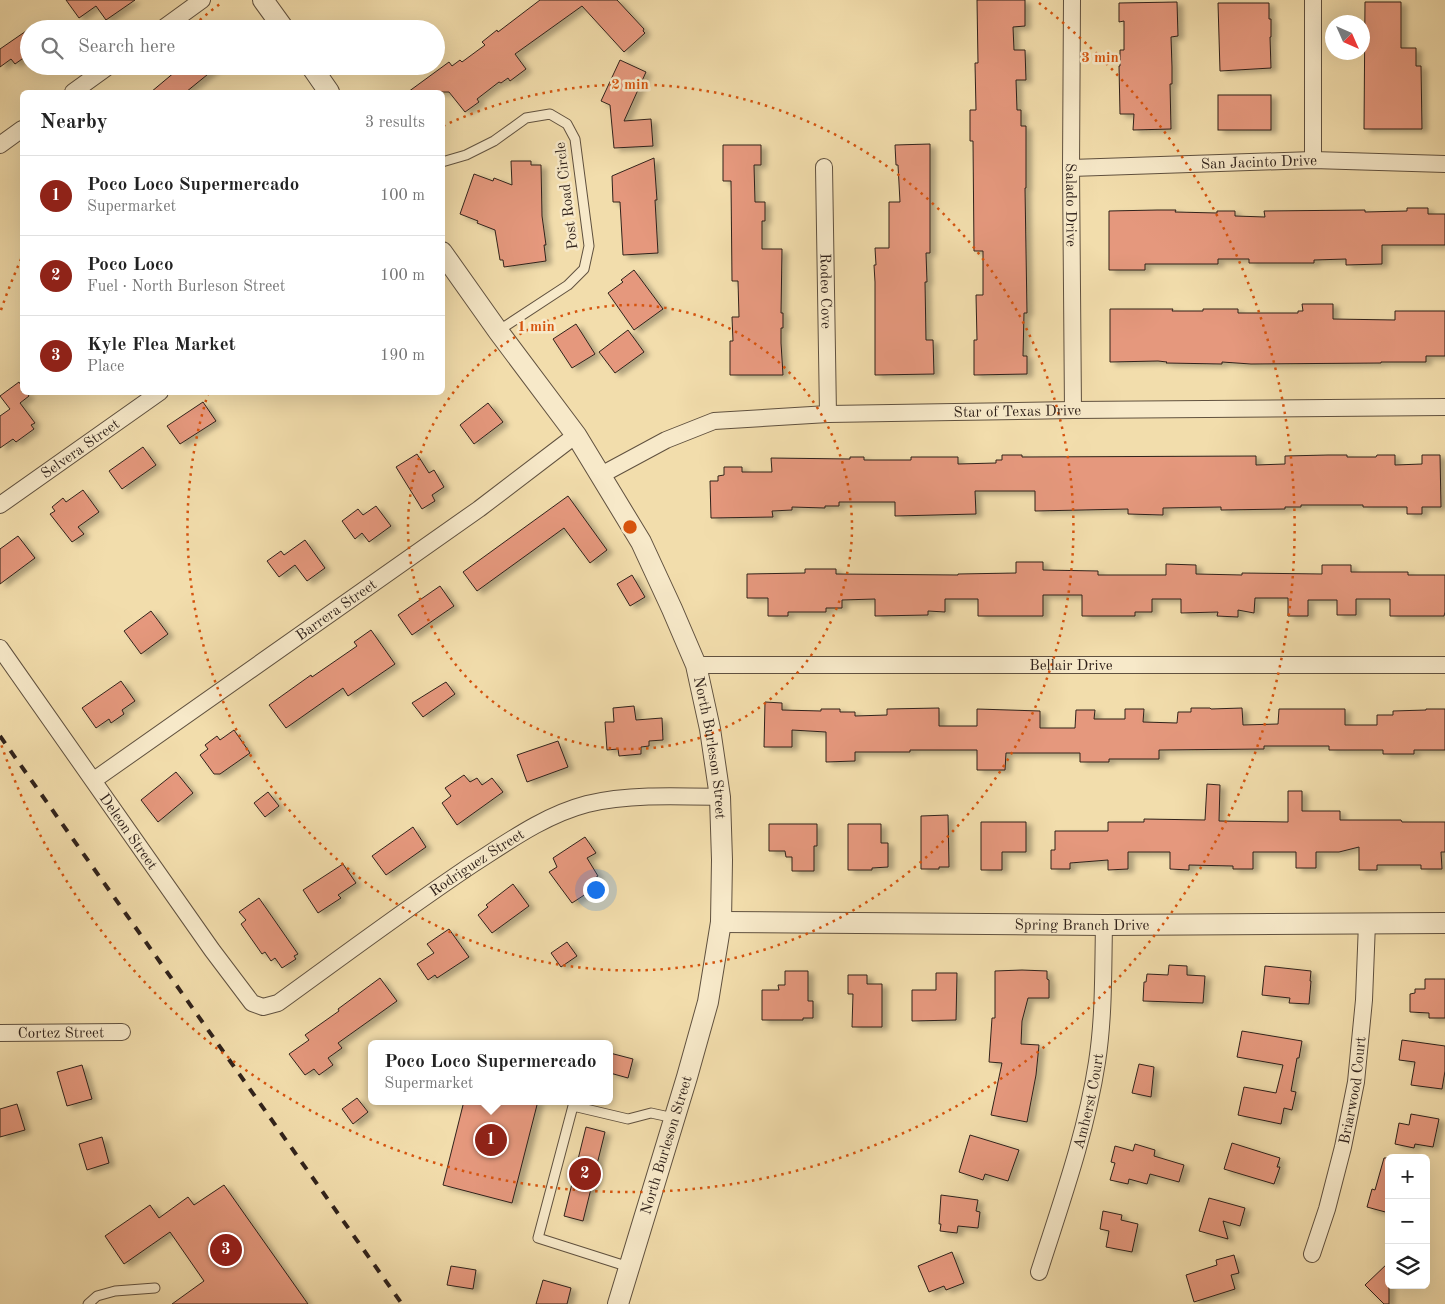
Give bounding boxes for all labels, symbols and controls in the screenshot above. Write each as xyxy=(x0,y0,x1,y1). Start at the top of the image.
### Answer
north arrow xyxy=(1325,15,1370,60)
search box xyxy=(20,20,445,75)
icon: search xyxy=(38,34,66,62)
text: Search here xyxy=(78,38,175,57)
text: 3 min xyxy=(1081,51,1119,66)
text: 2 min xyxy=(611,78,649,93)
text: Nearby xyxy=(40,112,108,133)
text: 3 results xyxy=(365,115,425,131)
street label: Post Road Circle xyxy=(553,141,582,250)
street label: San Jacinto Drive xyxy=(1201,154,1317,173)
street label: Salado Drive xyxy=(1062,163,1078,247)
text: Poco Loco Supermercado xyxy=(87,176,299,195)
text: 1 xyxy=(51,188,61,204)
text: 100 m xyxy=(380,188,425,204)
text: Supermarket xyxy=(87,199,176,215)
street label: Rodeo Cove xyxy=(816,253,833,329)
text: Poco Loco xyxy=(87,256,174,275)
text: 2 xyxy=(51,268,61,284)
text: 100 m xyxy=(380,268,425,284)
text: Fuel · North Burleson Street xyxy=(87,279,285,295)
text: 1 min xyxy=(517,320,555,335)
text: Kyle Flea Market xyxy=(87,336,236,355)
text: 3 xyxy=(51,348,61,364)
text: 190 m xyxy=(380,348,425,364)
text: Place xyxy=(87,359,124,375)
street label: Star of Texas Drive xyxy=(953,404,1081,421)
street label: Selvera Street xyxy=(39,417,123,482)
centre of rings xyxy=(621,518,639,536)
street label: Barrera Street xyxy=(294,577,380,644)
street label: Bellair Drive xyxy=(1029,659,1113,674)
street label: North Burleson Street xyxy=(690,675,727,819)
street label: Deleon Street xyxy=(96,791,159,873)
street label: Rodriguez Street xyxy=(427,827,527,900)
your location xyxy=(583,877,609,903)
street label: Spring Branch Drive xyxy=(1015,918,1150,934)
street label: Cortez Street xyxy=(18,1026,104,1042)
street label: Briarwood Court xyxy=(1338,1036,1369,1146)
popup xyxy=(368,1040,613,1105)
text: Poco Loco Supermercado xyxy=(384,1053,597,1072)
street label: Amherst Court xyxy=(1072,1053,1107,1151)
street label: North Burleson Street xyxy=(639,1074,696,1217)
text: Supermarket xyxy=(384,1076,473,1092)
pin: 1 xyxy=(475,1121,507,1159)
map controls xyxy=(1385,1154,1430,1289)
button: + xyxy=(1385,1154,1430,1199)
pin: 2 xyxy=(569,1155,601,1193)
button: − xyxy=(1385,1199,1430,1244)
pin: 3 xyxy=(210,1231,242,1269)
button: layers xyxy=(1385,1244,1430,1289)

